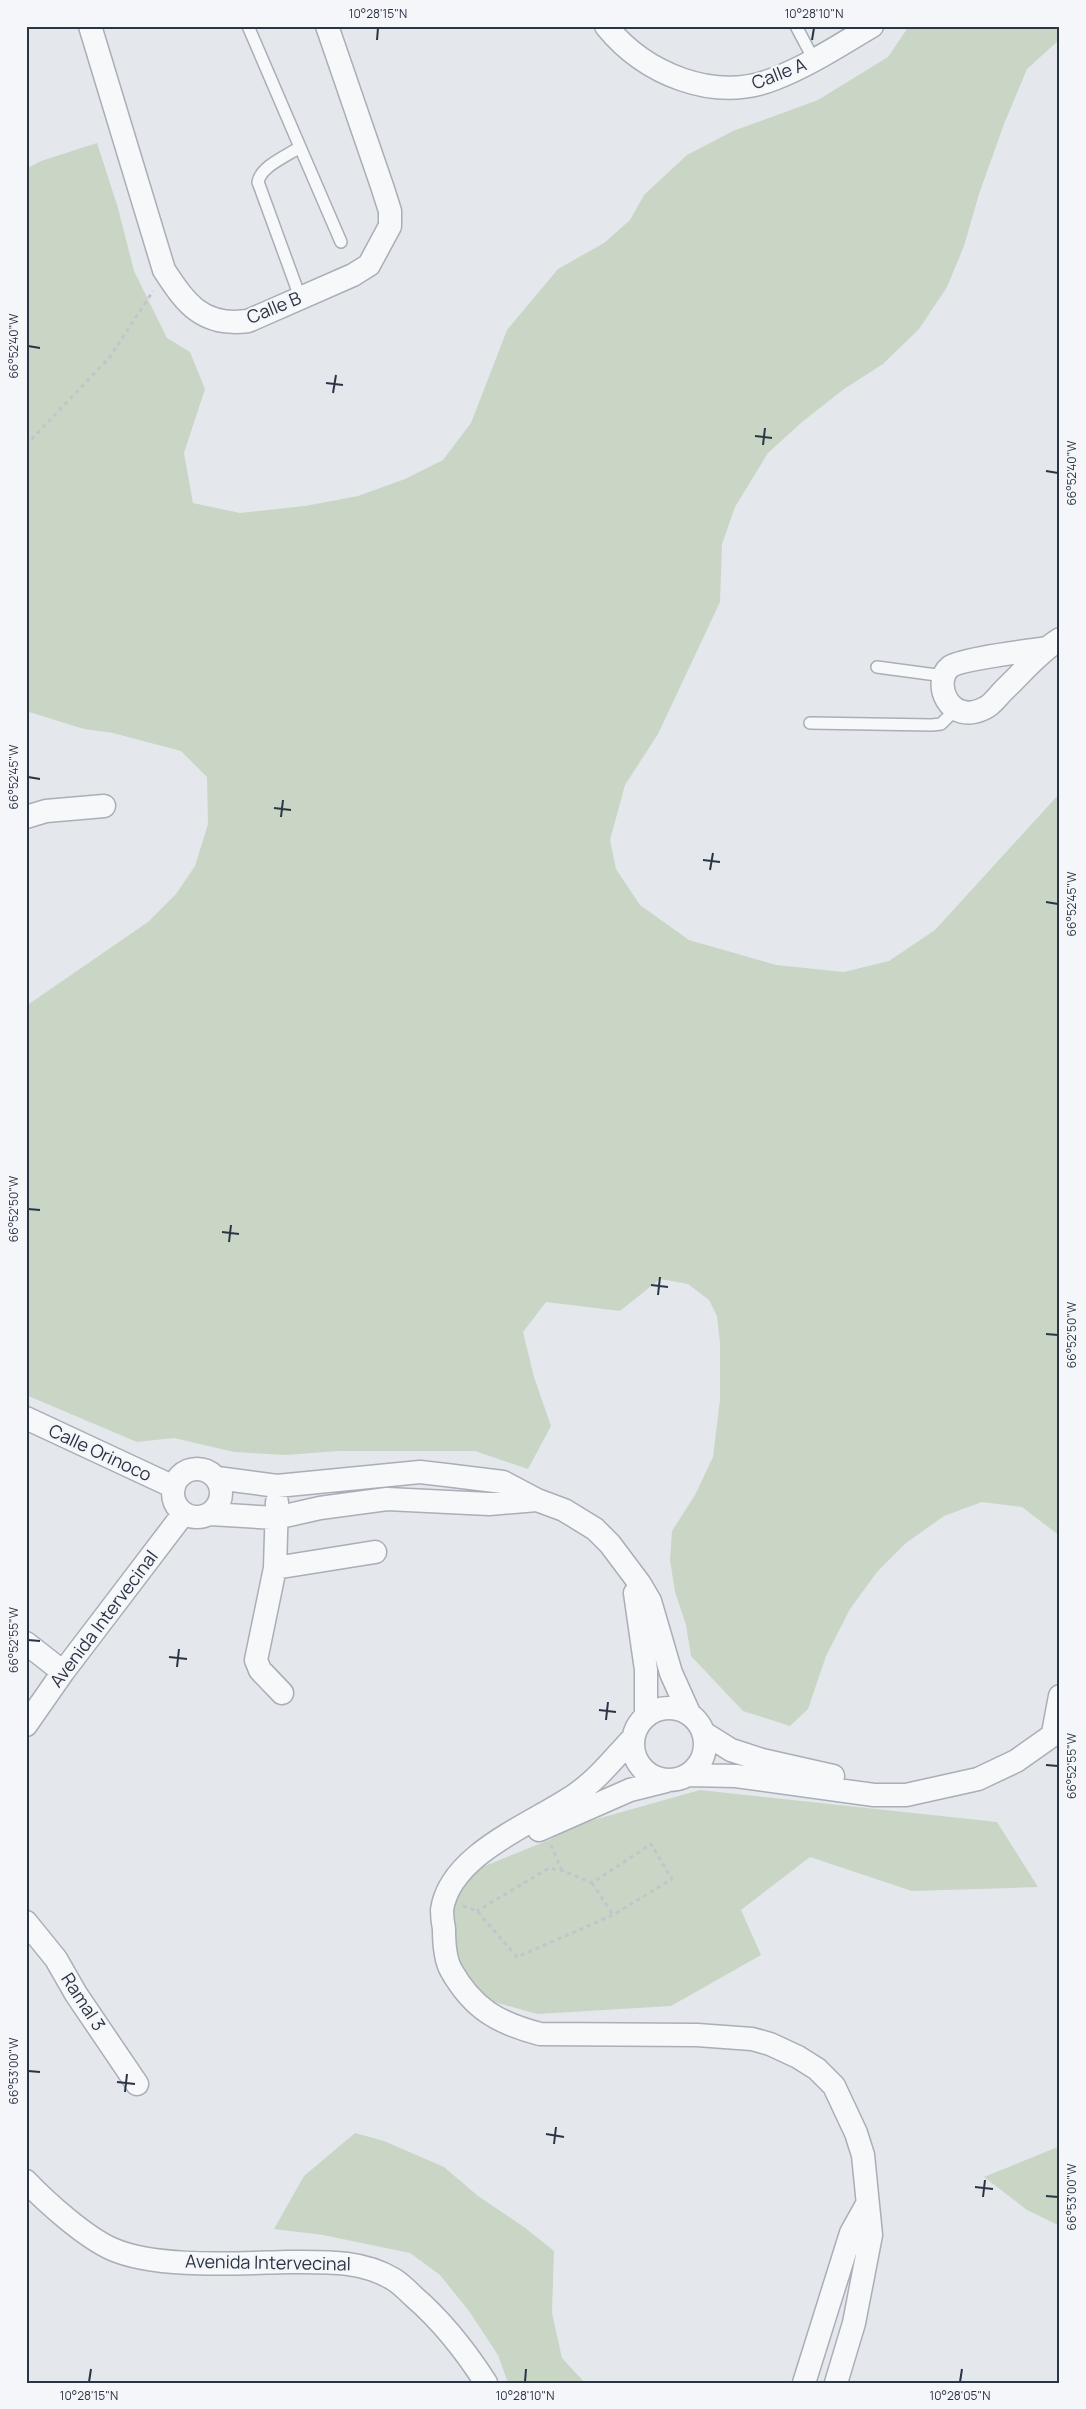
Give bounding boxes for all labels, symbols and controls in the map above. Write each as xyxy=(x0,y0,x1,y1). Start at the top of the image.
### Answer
text: 10°28'15"N xyxy=(349,5,407,22)
text: 10°28'10"N xyxy=(785,5,843,22)
street label: Calle A xyxy=(748,51,810,94)
street label: Calle B xyxy=(243,285,304,329)
text: 66°52'40"W xyxy=(5,313,22,379)
text: 66°52'40"W xyxy=(1063,440,1080,506)
text: 66°52'45"W xyxy=(5,744,22,809)
text: 66°52'45"W xyxy=(1063,871,1080,936)
text: 66°52'50"W xyxy=(5,1175,22,1242)
text: 66°52'50"W xyxy=(1063,1301,1080,1368)
street label: Calle Orinoco xyxy=(45,1418,156,1486)
street label: Avenida Intervecinal xyxy=(44,1545,163,1692)
text: 66°52'55"W xyxy=(5,1606,22,1673)
text: 66°52'55"W xyxy=(1063,1732,1080,1799)
street label: Ramal 3 xyxy=(56,1968,111,2035)
text: 66°53'00"W xyxy=(5,2037,22,2105)
text: 66°53'00"W xyxy=(1063,2163,1080,2231)
street label: Avenida Intervecinal xyxy=(185,2249,351,2275)
text: 10°28'15"N xyxy=(60,2387,118,2404)
text: 10°28'10"N xyxy=(496,2387,554,2404)
text: 10°28'05"N xyxy=(930,2387,990,2404)

